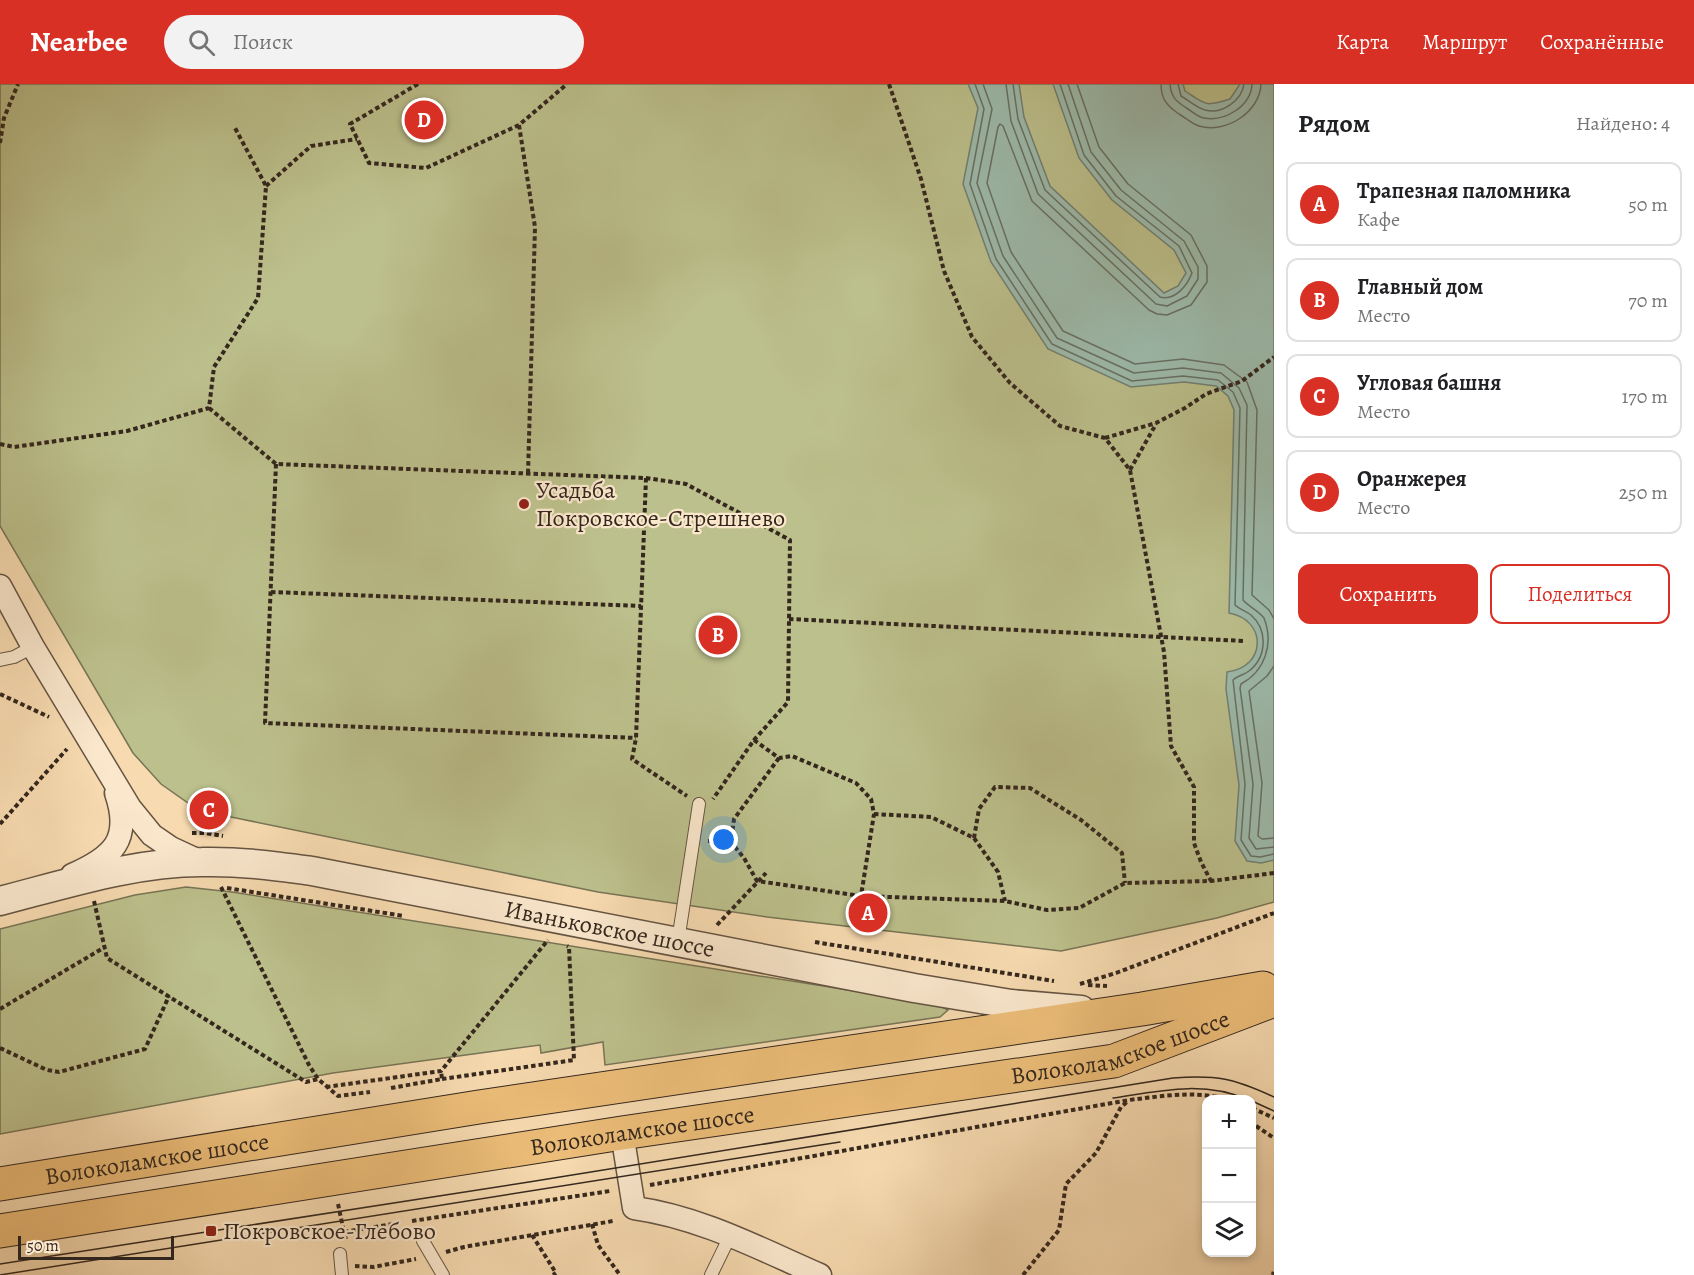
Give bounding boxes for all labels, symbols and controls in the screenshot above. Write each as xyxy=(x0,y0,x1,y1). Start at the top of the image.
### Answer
search box xyxy=(164,15,584,69)
text: Nearbee xyxy=(30,23,128,61)
icon: search xyxy=(185,26,218,59)
text: Поиск xyxy=(233,27,293,57)
text: Карта xyxy=(1336,28,1389,56)
text: Маршрут xyxy=(1422,28,1507,56)
text: Сохранённые xyxy=(1540,28,1664,56)
pin: D xyxy=(404,98,444,142)
text: Рядом xyxy=(1298,106,1370,141)
text: Найдено: 4 xyxy=(1576,110,1670,137)
text: Трапезная паломника xyxy=(1357,176,1571,206)
text: A xyxy=(1313,191,1326,218)
text: 50 m xyxy=(1628,191,1668,218)
text: Кафе xyxy=(1357,206,1400,233)
text: Главный дом xyxy=(1357,272,1483,302)
text: B xyxy=(1313,287,1326,314)
text: 70 m xyxy=(1628,287,1668,314)
text: Место xyxy=(1357,302,1410,329)
text: Угловая башня xyxy=(1357,368,1501,398)
text: C xyxy=(1313,383,1326,410)
text: 170 m xyxy=(1622,383,1668,410)
text: Место xyxy=(1357,398,1410,425)
text: Оранжерея xyxy=(1357,464,1467,494)
place label: Усадьба Покровское-Стрешнево xyxy=(536,474,785,534)
text: D xyxy=(1313,479,1326,506)
text: 250 m xyxy=(1619,479,1668,506)
text: Место xyxy=(1357,494,1410,521)
marker: Усадьба Покровское-Стрешнево xyxy=(517,497,531,511)
button: Сохранить xyxy=(1298,564,1478,624)
button: Поделиться xyxy=(1490,564,1670,624)
pin: B xyxy=(698,612,738,658)
pin: C xyxy=(190,788,228,832)
your location xyxy=(709,825,738,854)
pin: A xyxy=(848,890,888,936)
street label: Иваньковское шоссе xyxy=(502,893,717,965)
street label: Волоколамское шоссе xyxy=(1009,1002,1234,1092)
map controls xyxy=(1202,1095,1256,1257)
button: + xyxy=(1202,1095,1256,1149)
street label: Волоколамское шоссе xyxy=(528,1098,757,1163)
street label: Волоколамское шоссе xyxy=(43,1125,271,1193)
button: − xyxy=(1202,1149,1256,1203)
button: layers xyxy=(1202,1203,1256,1257)
place label: Покровское-Глебово xyxy=(223,1215,436,1247)
marker: Покровское-Глебово xyxy=(204,1224,218,1238)
scale bar xyxy=(18,1233,174,1260)
text: 50 m xyxy=(27,1235,59,1257)

